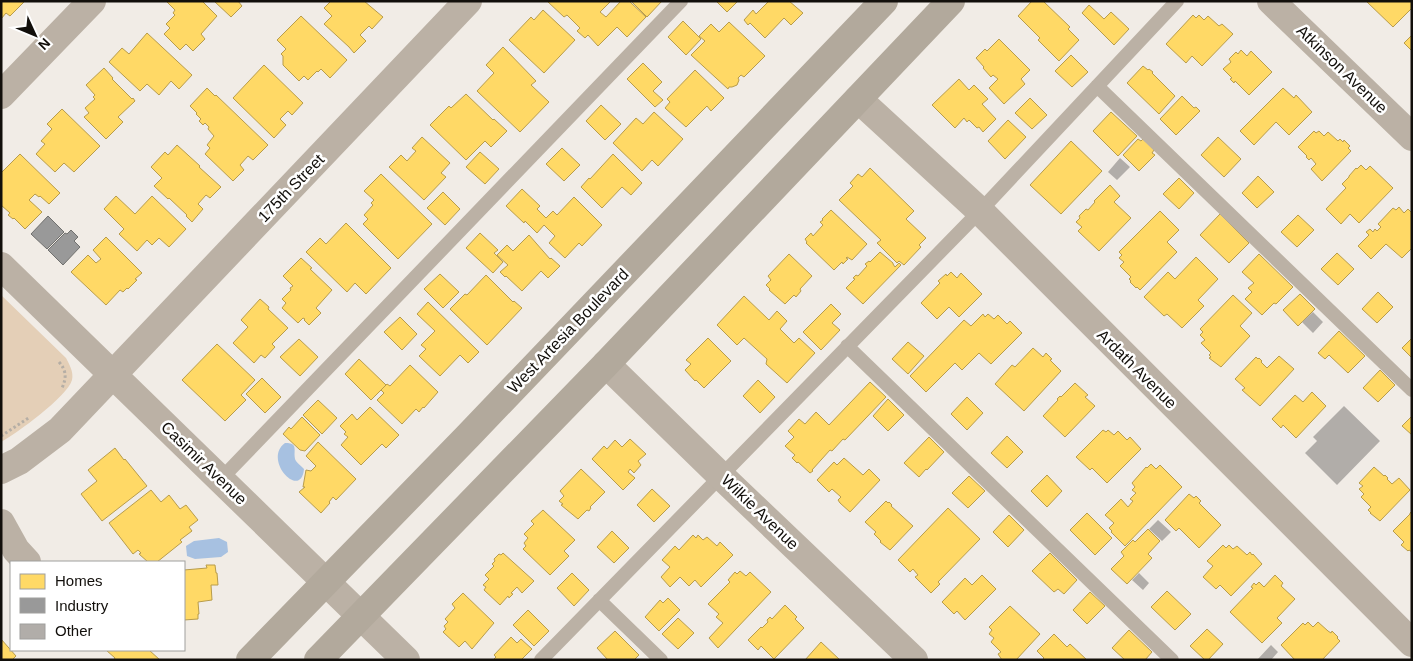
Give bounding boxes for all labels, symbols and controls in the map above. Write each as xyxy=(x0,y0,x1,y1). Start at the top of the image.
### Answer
north arrow xyxy=(10,10,60,60)
street label: Atkinson Avenue xyxy=(1293,22,1391,116)
text: N xyxy=(35,35,54,53)
street label: 175th Street xyxy=(255,150,328,225)
street label: West Artesia Boulevard xyxy=(504,265,632,397)
street label: Ardath Avenue xyxy=(1094,326,1180,412)
street label: Casimir Avenue xyxy=(158,418,250,508)
street label: Wilkie Avenue xyxy=(718,471,802,553)
legend xyxy=(10,561,185,651)
text: Homes xyxy=(55,572,103,589)
text: Industry xyxy=(55,597,109,614)
text: Other xyxy=(55,622,93,639)

